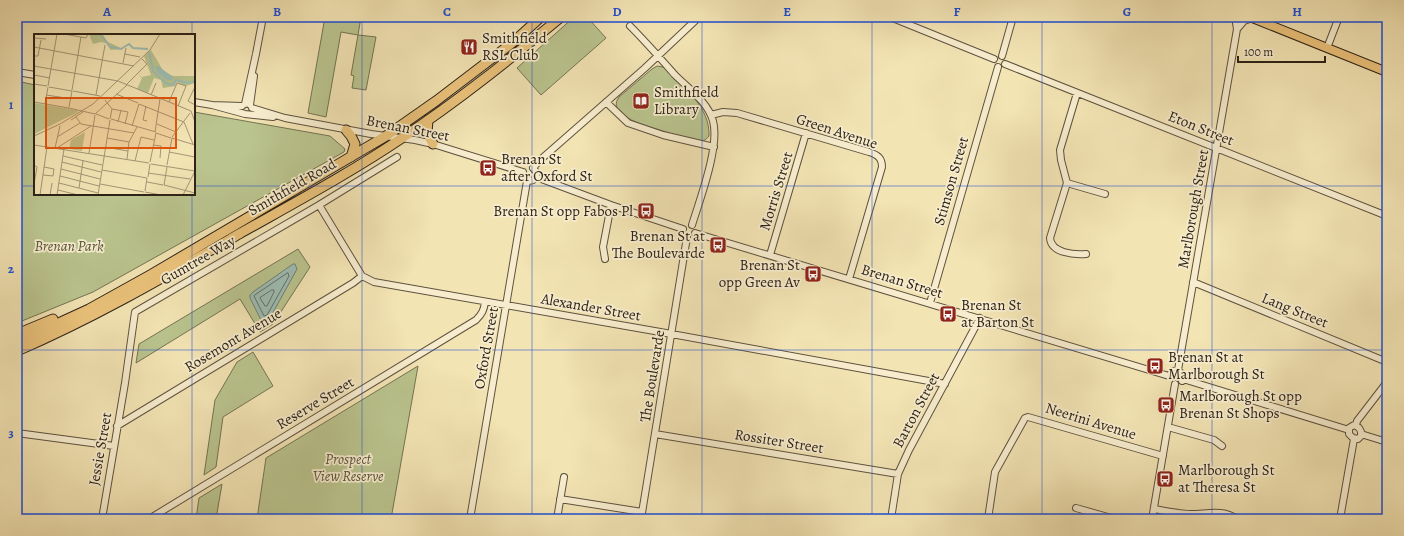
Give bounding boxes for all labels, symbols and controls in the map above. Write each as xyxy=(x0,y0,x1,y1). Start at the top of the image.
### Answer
text: A xyxy=(102,3,112,20)
text: B xyxy=(273,3,281,20)
text: C xyxy=(443,3,451,20)
text: D xyxy=(612,3,622,20)
text: E xyxy=(783,3,791,20)
text: F xyxy=(954,3,961,20)
text: G xyxy=(1123,3,1131,20)
text: H xyxy=(1292,3,1302,20)
place label: Smithfield RSL Club xyxy=(482,28,548,65)
inset map xyxy=(34,34,195,195)
restaurant icon: Smithfield RSL Club xyxy=(459,37,479,57)
scale bar xyxy=(1238,38,1325,64)
text: 100 m xyxy=(1244,44,1273,60)
place label: Smithfield Library xyxy=(654,82,720,119)
library icon: Smithfield Library xyxy=(631,91,651,111)
text: 1 xyxy=(9,96,14,113)
street label: Eton Street xyxy=(1165,106,1237,150)
street label: Green Avenue xyxy=(794,108,881,154)
street label: Brenan Street xyxy=(365,110,451,146)
street label: Stimson Street xyxy=(929,134,973,228)
street label: Marlborough Street xyxy=(1173,148,1213,270)
place label: Brenan St after Oxford St xyxy=(501,149,592,186)
street label: Morris Street xyxy=(755,149,797,233)
street label: Smithfield Road xyxy=(244,153,341,220)
bus stop icon: Brenan St after Oxford St xyxy=(478,158,498,178)
place label: Brenan St opp Fabos Pl xyxy=(493,201,633,221)
bus stop icon: Brenan St opp Fabos Pl xyxy=(636,201,656,221)
place label: Brenan St at The Boulevarde xyxy=(612,226,705,263)
street label: Gumtree Way xyxy=(157,230,239,290)
bus stop icon: Brenan St at The Boulevarde xyxy=(708,235,728,255)
park label: Brenan Park xyxy=(34,236,104,256)
place label: Brenan St opp Green Av xyxy=(719,255,800,292)
street label: Brenan Street xyxy=(859,259,945,303)
text: 2 xyxy=(8,260,15,277)
bus stop icon: Brenan St opp Green Av xyxy=(803,264,823,284)
street label: Alexander Street xyxy=(539,288,642,326)
street label: Lang Street xyxy=(1259,288,1331,332)
place label: Brenan St at Barton St xyxy=(961,295,1034,332)
street label: Rosemont Avenue xyxy=(181,303,285,377)
bus stop icon: Brenan St at Barton St xyxy=(938,304,958,324)
street label: Oxford Street xyxy=(469,305,503,391)
street label: The Boulevarde xyxy=(635,328,669,424)
place label: Brenan St at Marlborough St xyxy=(1168,347,1265,384)
bus stop icon: Brenan St at Marlborough St xyxy=(1145,356,1165,376)
street label: Barton Street xyxy=(888,369,944,451)
street label: Reserve Street xyxy=(272,372,358,434)
place label: Marlborough St opp Brenan St Shops xyxy=(1179,386,1302,423)
bus stop icon: Marlborough St opp Brenan St Shops xyxy=(1156,395,1176,415)
street label: Neerini Avenue xyxy=(1043,398,1139,444)
street label: Jessie Street xyxy=(84,411,116,487)
text: 3 xyxy=(8,424,14,441)
street label: Rossiter Street xyxy=(733,424,825,458)
park label: Prospect View Reserve xyxy=(313,449,384,486)
place label: Marlborough St at Theresa St xyxy=(1178,460,1275,497)
bus stop icon: Marlborough St at Theresa St xyxy=(1155,469,1175,489)

